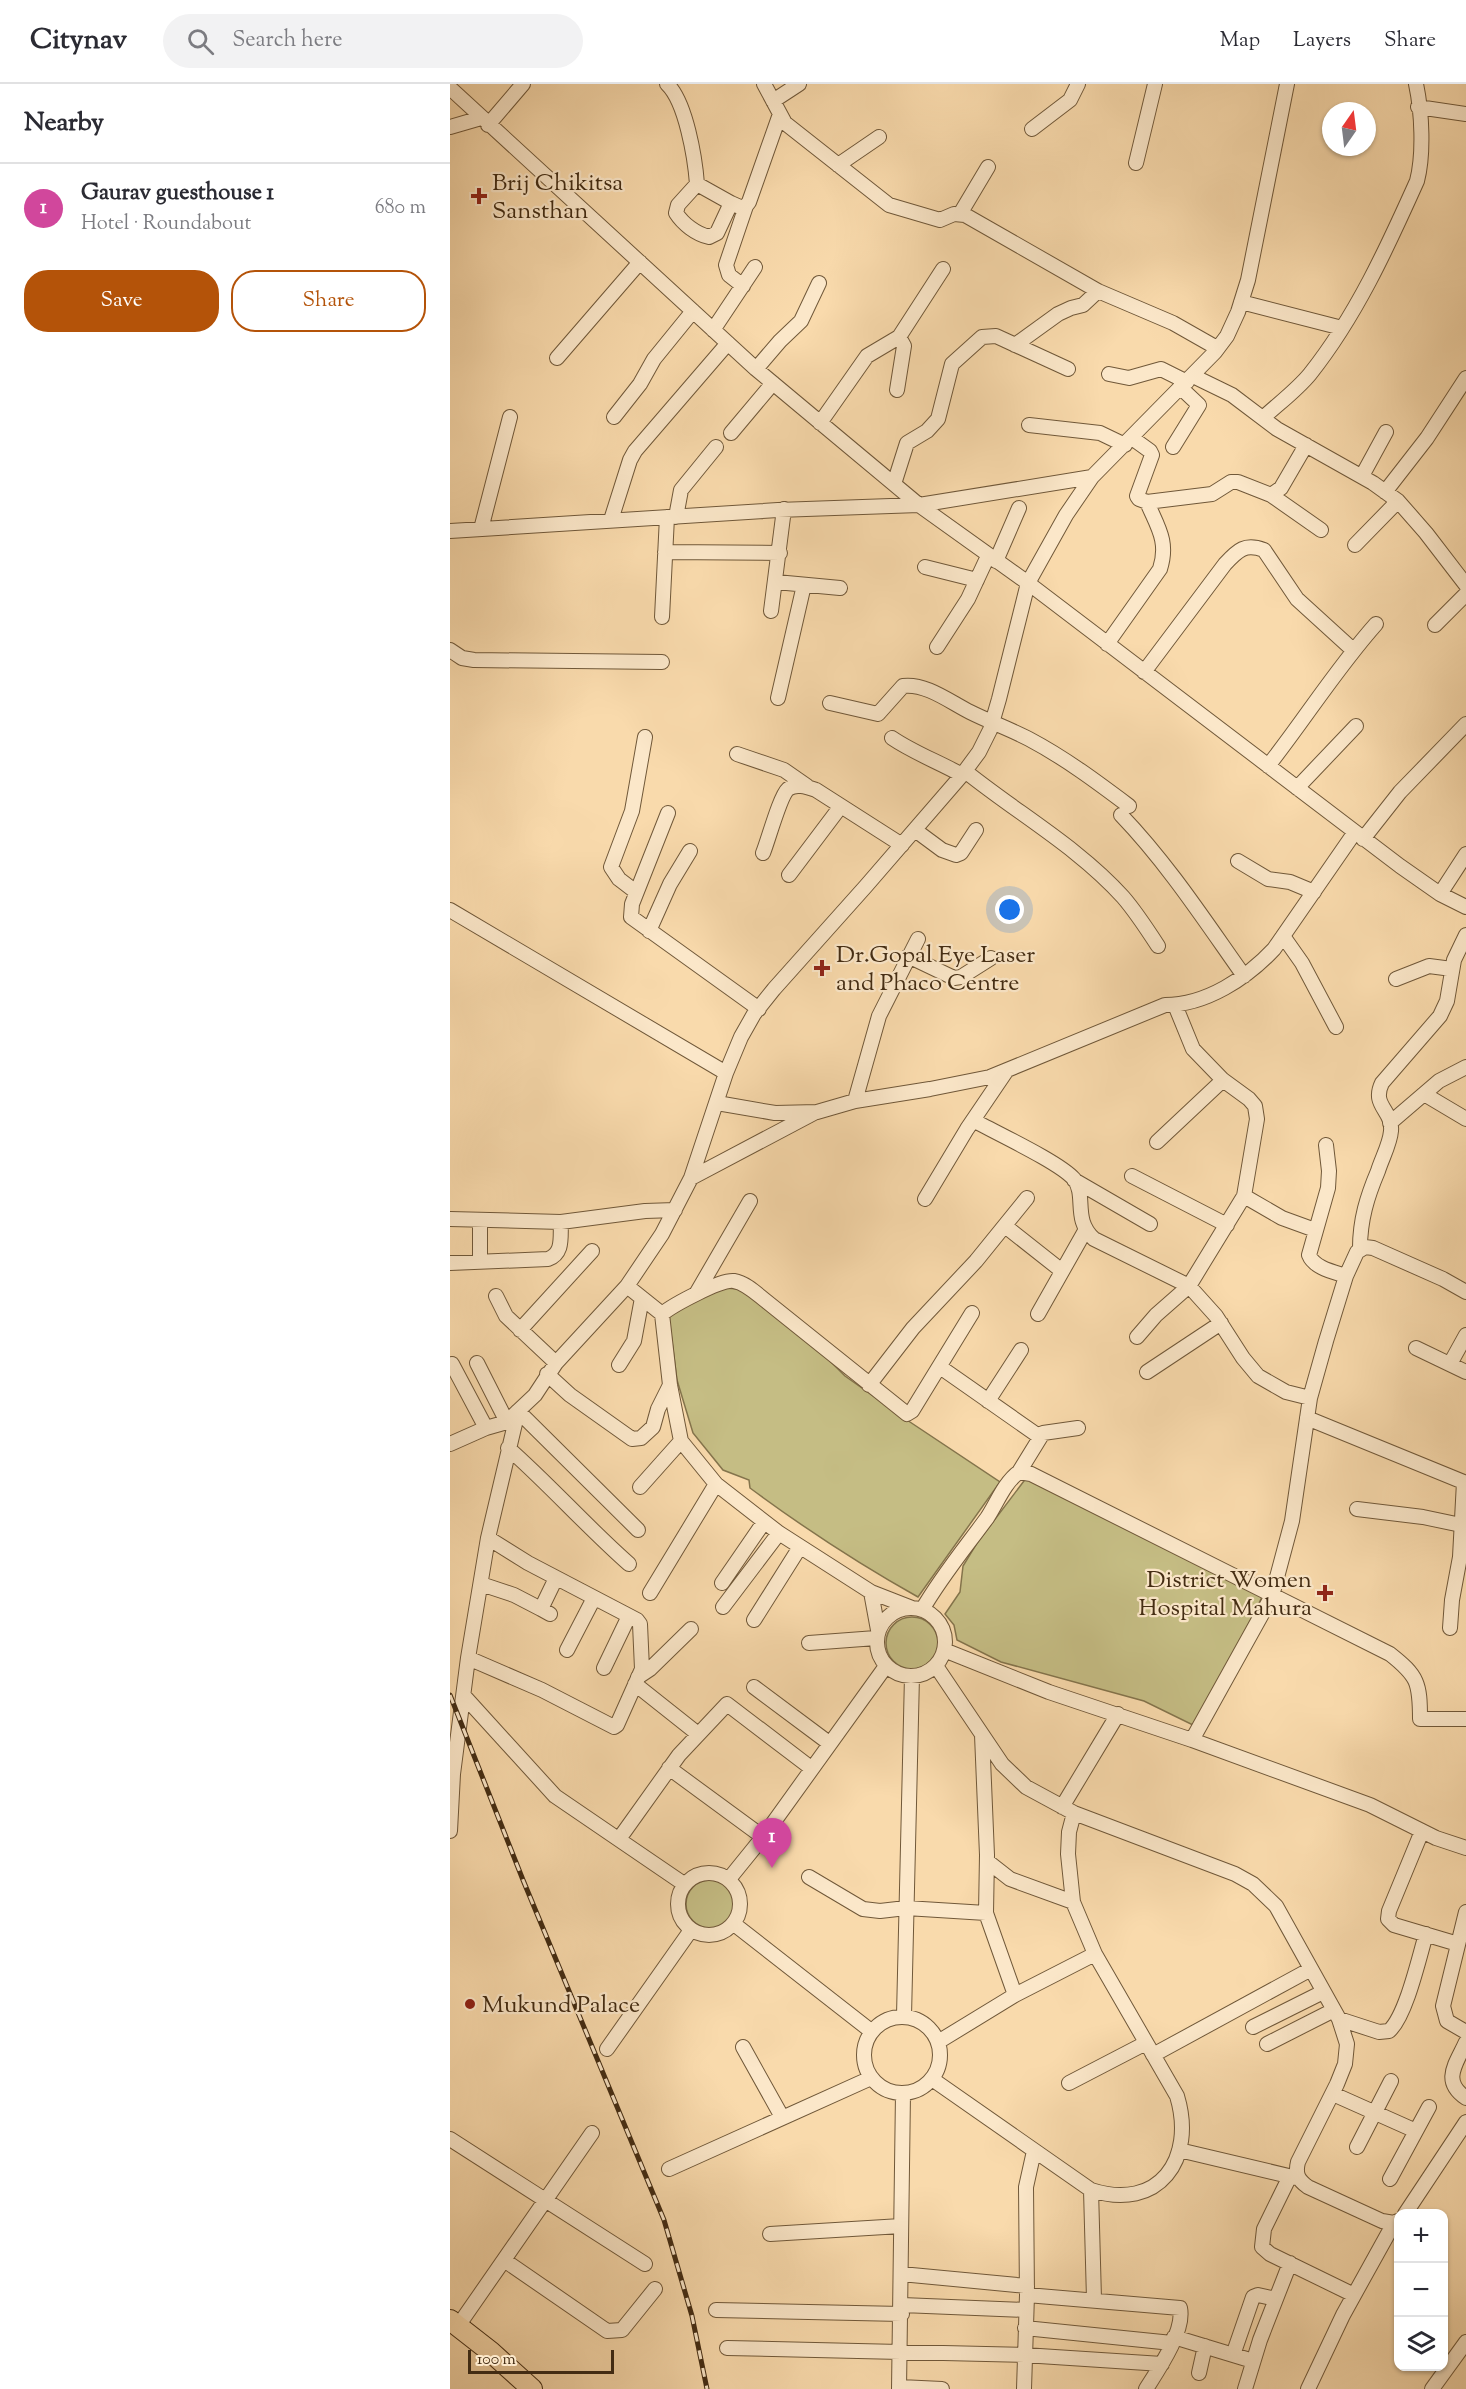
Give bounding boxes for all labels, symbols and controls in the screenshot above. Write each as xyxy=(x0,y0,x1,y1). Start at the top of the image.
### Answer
search box xyxy=(163,14,583,68)
text: Citynav xyxy=(30,21,127,61)
icon: search xyxy=(184,25,217,58)
text: Search here xyxy=(232,25,343,57)
text: Map xyxy=(1220,26,1260,56)
text: Layers xyxy=(1293,26,1351,56)
text: Share xyxy=(1384,26,1436,56)
north arrow xyxy=(1322,102,1376,156)
text: Nearby xyxy=(24,105,104,142)
place label: Brij Chikitsa Sansthan xyxy=(492,167,623,229)
text: Gaurav guesthouse 1 xyxy=(81,178,274,210)
marker: Brij Chikitsa Sansthan xyxy=(470,187,488,205)
text: 1 xyxy=(40,194,47,223)
text: 680 m xyxy=(375,194,426,223)
text: Hotel · Roundabout xyxy=(81,210,251,239)
button: Save xyxy=(24,270,219,332)
button: Share xyxy=(231,270,426,332)
your location xyxy=(995,895,1024,924)
place label: Dr.Gopal Eye Laser and Phaco Centre xyxy=(836,939,1035,1001)
marker: Dr.Gopal Eye Laser and Phaco Centre xyxy=(813,959,831,977)
place label: District Women Hospital Mahura xyxy=(1139,1564,1312,1626)
marker: District Women Hospital Mahura xyxy=(1316,1584,1334,1602)
pin: 1 xyxy=(752,1818,792,1868)
place label: Mukund Palace xyxy=(482,1989,640,2023)
marker: Mukund Palace xyxy=(463,1997,477,2011)
map controls xyxy=(1394,2209,1448,2371)
button: + xyxy=(1394,2209,1448,2263)
button: − xyxy=(1394,2263,1448,2317)
button: layers xyxy=(1394,2317,1448,2371)
scale bar xyxy=(468,2347,614,2374)
text: 100 m xyxy=(477,2349,516,2372)

